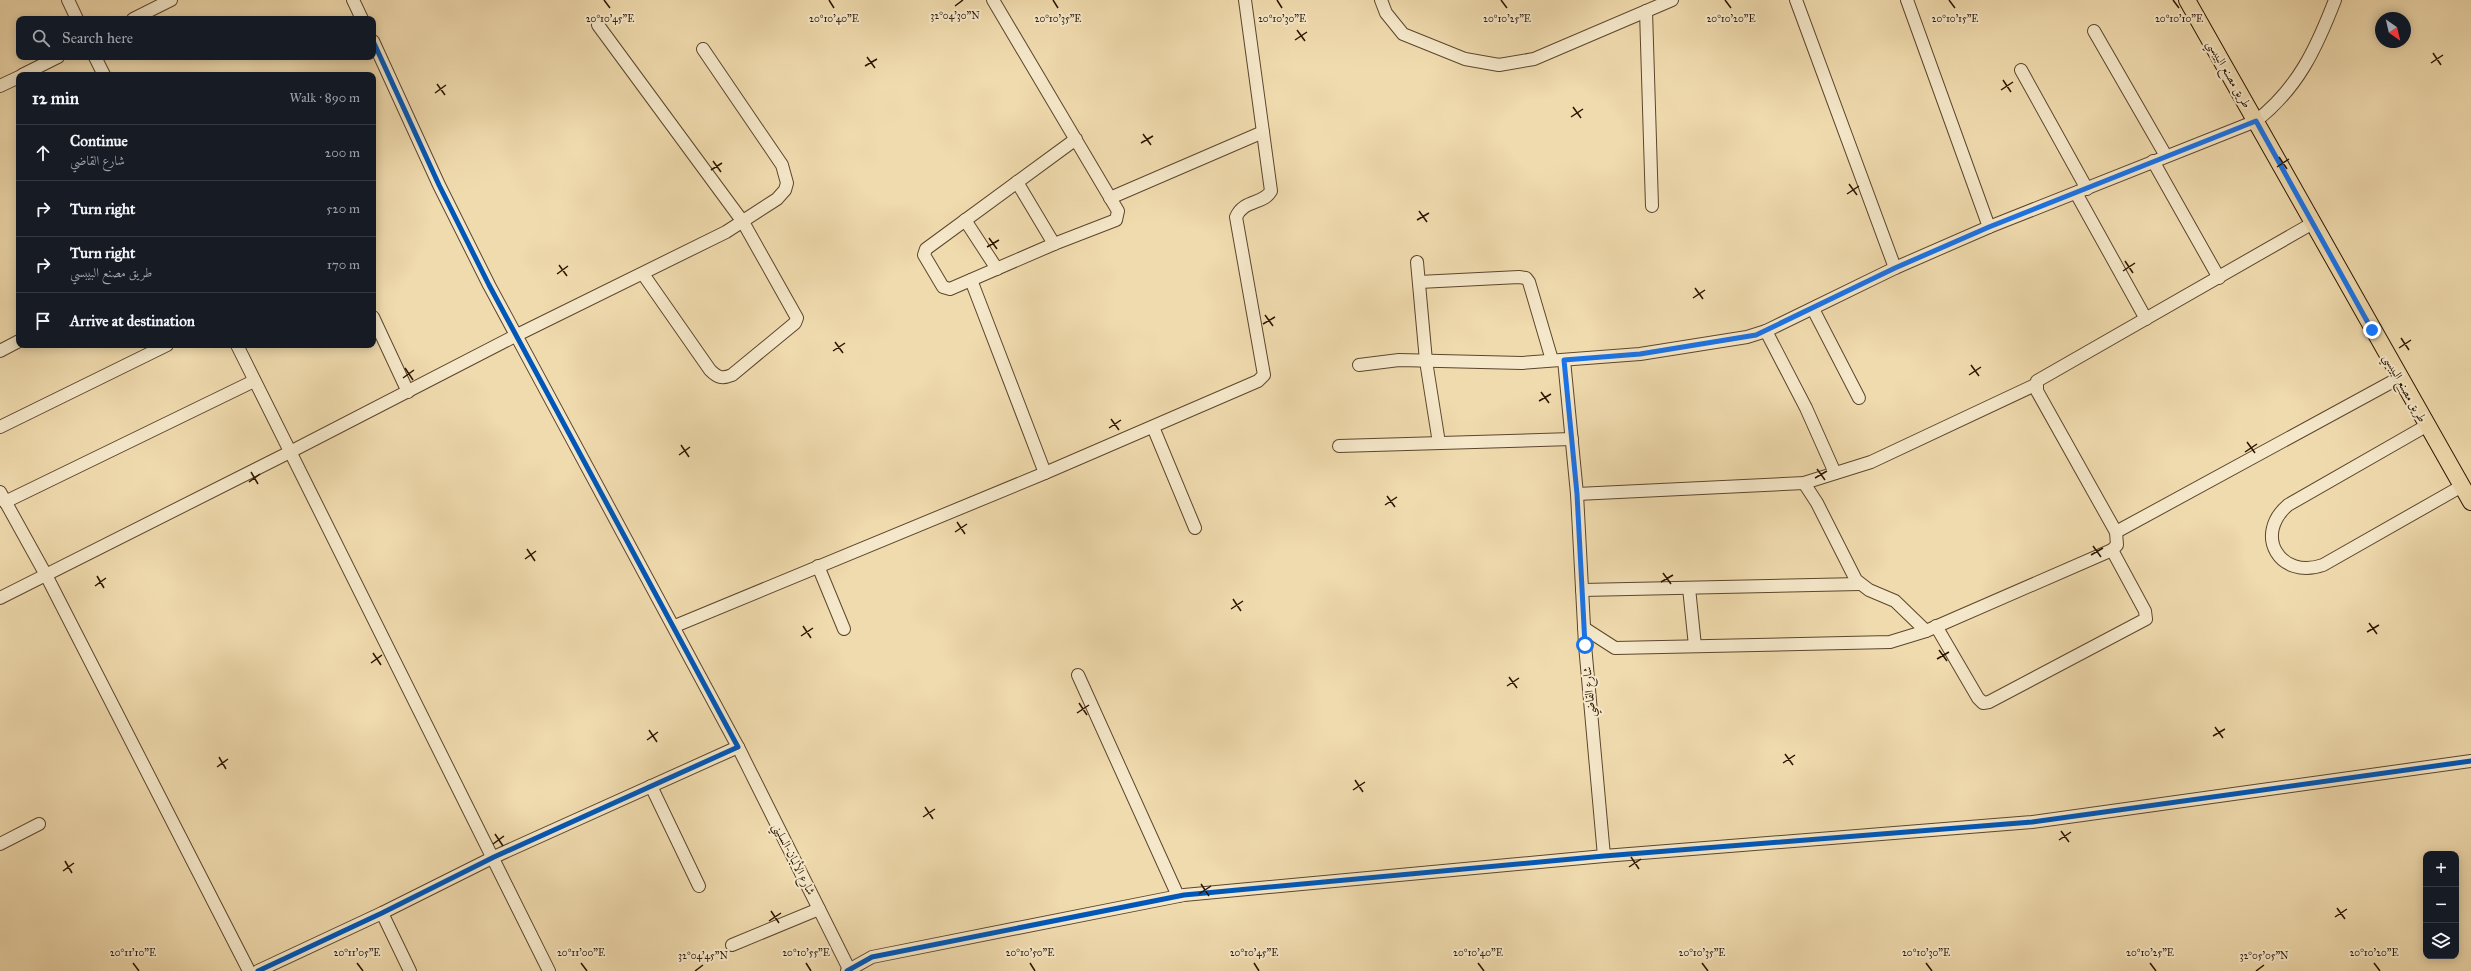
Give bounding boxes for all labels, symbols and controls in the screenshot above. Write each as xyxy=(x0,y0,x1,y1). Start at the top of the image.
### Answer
text: 32°04'30"N xyxy=(930,10,980,22)
north arrow xyxy=(2375,12,2411,48)
text: 20°10'45"E xyxy=(586,13,634,25)
text: 20°10'40"E xyxy=(809,13,859,25)
text: 20°10'35"E xyxy=(1034,13,1082,25)
text: 20°10'30"E xyxy=(1258,13,1306,25)
text: 20°10'25"E xyxy=(1483,13,1531,25)
text: 20°10'20"E xyxy=(1706,13,1756,25)
text: 20°10'15"E xyxy=(1932,13,1978,25)
text: 20°10'10"E xyxy=(2155,13,2203,25)
search box xyxy=(16,16,376,60)
icon: search xyxy=(30,27,52,49)
text: Search here xyxy=(62,29,133,47)
street label: طريق مصنع البيبسي xyxy=(2200,38,2254,113)
text: 12 min xyxy=(32,88,79,109)
text: Walk · 890 m xyxy=(290,90,360,106)
text: Continue xyxy=(70,132,128,150)
icon: ahead xyxy=(32,142,54,164)
text: 200 m xyxy=(325,145,360,161)
text: شارع القاضي xyxy=(70,153,125,169)
icon: right xyxy=(32,198,54,220)
text: Turn right xyxy=(70,200,135,218)
text: 520 m xyxy=(326,201,360,217)
text: Turn right xyxy=(70,244,135,262)
icon: right xyxy=(32,254,54,276)
text: 170 m xyxy=(327,257,360,273)
text: طريق مصنع البيبسي xyxy=(70,265,152,281)
icon: arrive xyxy=(32,310,54,332)
text: Arrive at destination xyxy=(70,312,195,330)
route end xyxy=(2363,321,2381,339)
street label: طريق مصنع البيبسي xyxy=(2377,351,2430,427)
route start xyxy=(1576,636,1594,654)
street label: شارع القاضي xyxy=(1580,666,1602,718)
street label: شارع الألبان-السليني xyxy=(765,820,820,900)
map controls xyxy=(2423,851,2459,959)
button: + xyxy=(2423,851,2459,887)
button: − xyxy=(2423,887,2459,923)
button: layers xyxy=(2423,923,2459,959)
text: 20°11'10"E xyxy=(110,947,156,959)
text: 20°11'05"E xyxy=(333,947,381,959)
text: 20°11'00"E xyxy=(557,947,605,959)
text: 20°10'55"E xyxy=(782,947,830,959)
text: 20°10'50"E xyxy=(1006,947,1054,959)
text: 20°10'45"E xyxy=(1230,947,1278,959)
text: 20°10'40"E xyxy=(1453,947,1503,959)
text: 20°10'35"E xyxy=(1678,947,1726,959)
text: 20°10'30"E xyxy=(1902,947,1950,959)
text: 20°10'25"E xyxy=(2126,947,2174,959)
text: 20°10'20"E xyxy=(2349,947,2399,959)
text: 32°04'45"N xyxy=(678,950,728,962)
text: 32°05'05"N xyxy=(2239,950,2289,962)

